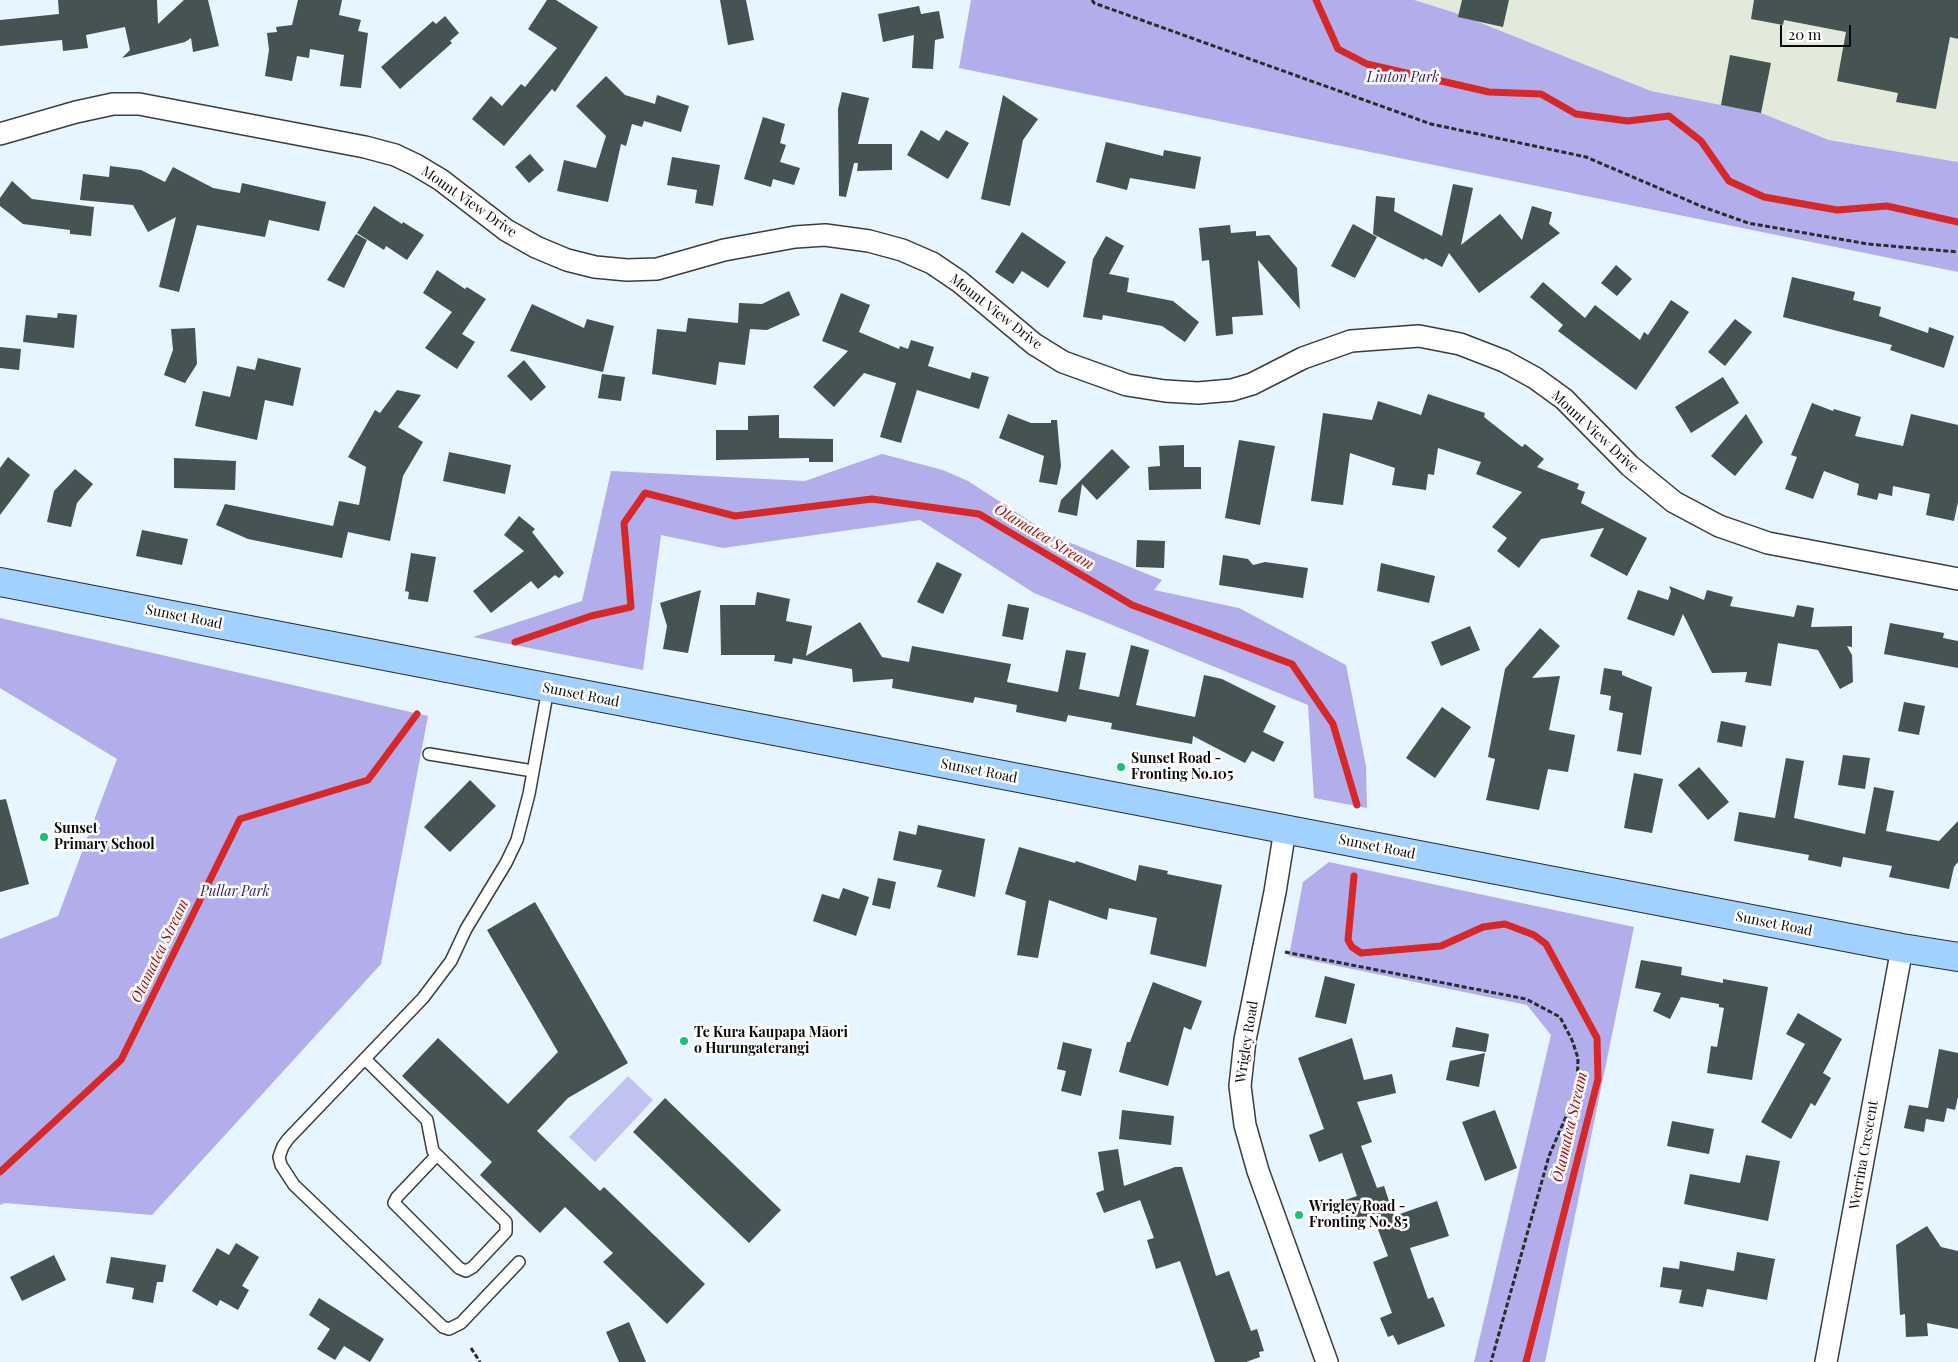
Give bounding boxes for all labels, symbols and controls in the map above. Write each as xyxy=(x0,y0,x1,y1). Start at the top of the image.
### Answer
scale bar xyxy=(1783,15,1854,47)
text: 20 m xyxy=(1788,24,1821,44)
park label: Linton Park xyxy=(1367,70,1439,86)
street label: Mount View Drive xyxy=(418,163,520,241)
street label: Mount View Drive xyxy=(946,271,1046,353)
street label: Mount View Drive xyxy=(1548,387,1642,477)
water label: Ōtamatea Stream xyxy=(991,500,1097,574)
street label: Sunset Road xyxy=(144,601,224,633)
street label: Sunset Road xyxy=(541,679,621,711)
place label: Sunset Road - Fronting No.105 xyxy=(1131,751,1233,784)
street label: Sunset Road xyxy=(939,755,1019,787)
marker: Sunset Road - Fronting No.105 xyxy=(1115,761,1127,773)
place label: Sunset Primary School xyxy=(54,821,155,854)
marker: Sunset Primary School xyxy=(38,831,50,843)
street label: Sunset Road xyxy=(1337,831,1417,863)
park label: Pullar Park xyxy=(200,884,270,900)
water label: Ōtamatea Stream xyxy=(127,896,193,1006)
street label: Sunset Road xyxy=(1734,908,1814,940)
street label: Wrigley Road xyxy=(1232,1000,1262,1084)
place label: Te Kura Kaupapa Māori o Hurungaterangi xyxy=(694,1025,848,1058)
marker: Te Kura Kaupapa Māori o Hurungaterangi xyxy=(678,1035,690,1047)
water label: Ōtamatea Stream xyxy=(1549,1070,1591,1184)
street label: Werrina Crescent xyxy=(1846,1099,1882,1211)
place label: Wrigley Road - Fronting No. 85 xyxy=(1309,1199,1408,1232)
marker: Wrigley Road - Fronting No. 85 xyxy=(1293,1209,1305,1221)

